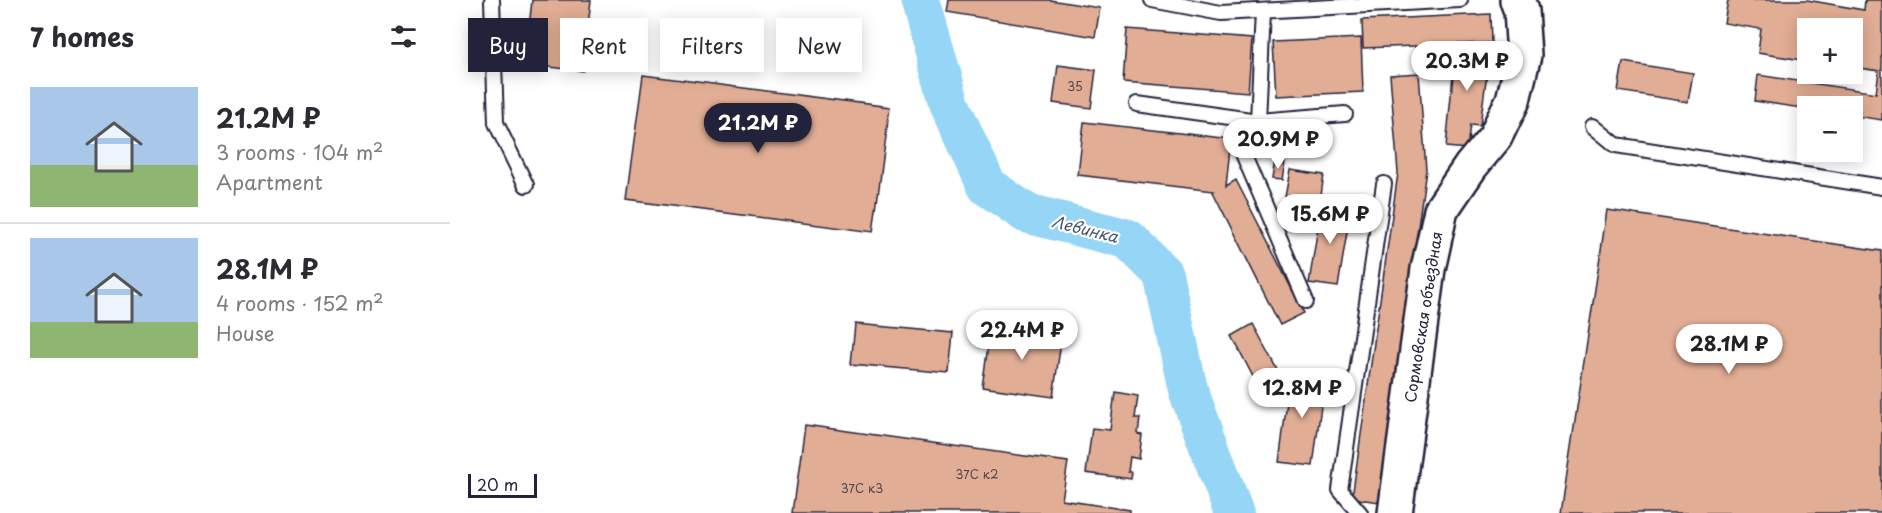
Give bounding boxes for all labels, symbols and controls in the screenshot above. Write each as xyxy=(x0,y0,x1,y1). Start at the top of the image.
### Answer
text: 7 homes xyxy=(30,17,134,56)
chip: Buy xyxy=(468,18,548,72)
chip: Rent xyxy=(560,18,648,72)
chip: Filters xyxy=(660,18,764,72)
chip: New xyxy=(776,18,862,72)
map controls xyxy=(1797,18,1863,162)
button: + xyxy=(1797,18,1863,84)
icon: filters xyxy=(387,20,420,53)
pin: 20.3M ₽ xyxy=(1412,41,1522,92)
text: 20.3M ₽ xyxy=(1425,45,1509,75)
house number: 35 xyxy=(1067,77,1083,95)
button: − xyxy=(1797,96,1863,162)
text: 21.2M ₽ xyxy=(216,98,320,137)
pin: 21.2M ₽ xyxy=(703,103,813,154)
text: 21.2M ₽ xyxy=(718,107,798,137)
icon: home xyxy=(78,111,150,183)
pin: 20.9M ₽ xyxy=(1223,119,1333,170)
text: 20.9M ₽ xyxy=(1237,123,1319,153)
text: 3 rooms · 104 m² xyxy=(216,137,383,167)
text: Apartment xyxy=(216,167,323,197)
pin: 15.6M ₽ xyxy=(1275,194,1385,245)
text: 15.6M ₽ xyxy=(1291,198,1369,228)
water label: Левинка xyxy=(1050,208,1122,248)
street label: Сормовская объездная xyxy=(1398,230,1447,404)
text: 28.1M ₽ xyxy=(216,249,318,288)
icon: home xyxy=(78,262,150,334)
text: 4 rooms · 152 m² xyxy=(216,288,384,318)
pin: 22.4M ₽ xyxy=(967,310,1077,361)
text: 22.4M ₽ xyxy=(980,314,1064,344)
text: House xyxy=(216,318,275,348)
pin: 28.1M ₽ xyxy=(1674,324,1784,375)
text: 28.1M ₽ xyxy=(1690,328,1768,358)
pin: 12.8M ₽ xyxy=(1247,368,1357,419)
text: 12.8M ₽ xyxy=(1262,372,1342,402)
house number: 37С к2 xyxy=(956,465,998,483)
scale bar xyxy=(468,471,537,498)
text: 20 m xyxy=(477,472,518,496)
house number: 37С к3 xyxy=(841,479,883,497)

